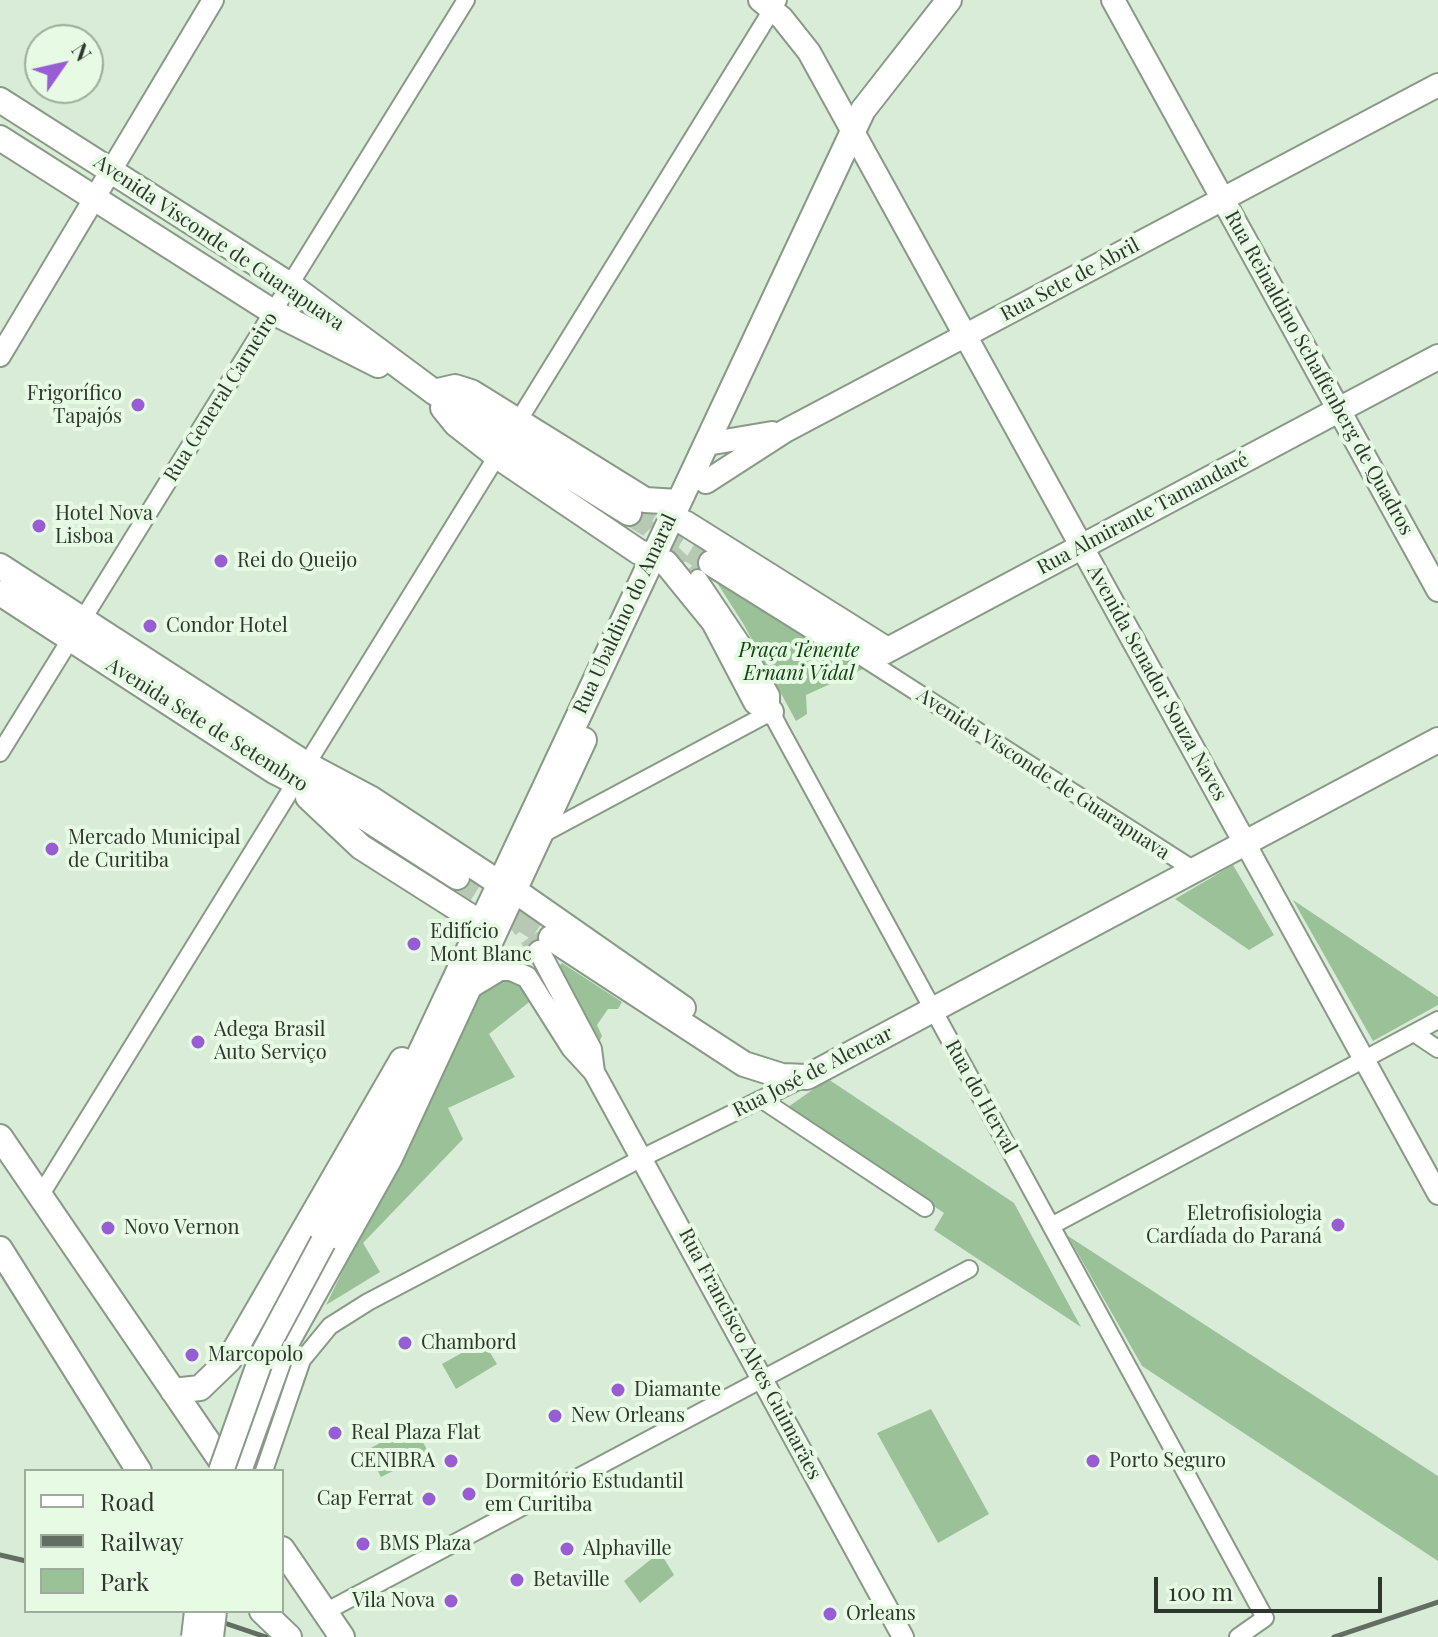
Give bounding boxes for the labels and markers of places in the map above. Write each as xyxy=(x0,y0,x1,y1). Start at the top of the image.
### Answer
place label: Frigorífico Tapajós xyxy=(27,382,122,429)
marker: Frigorífico Tapajós xyxy=(129,396,147,414)
place label: Hotel Nova Lisboa xyxy=(55,502,153,549)
marker: Hotel Nova Lisboa xyxy=(30,517,48,535)
place label: Rei do Queijo xyxy=(237,549,357,573)
marker: Rei do Queijo xyxy=(212,552,230,570)
place label: Condor Hotel xyxy=(166,614,288,638)
marker: Condor Hotel xyxy=(141,617,159,635)
place label: Mercado Municipal de Curitiba xyxy=(68,826,240,873)
marker: Mercado Municipal de Curitiba xyxy=(43,840,61,858)
place label: Edifício Mont Blanc xyxy=(430,920,532,967)
marker: Edifício Mont Blanc xyxy=(405,935,423,953)
place label: Adega Brasil Auto Serviço xyxy=(214,1018,327,1065)
marker: Adega Brasil Auto Serviço xyxy=(189,1033,207,1051)
place label: Eletrofisiologia Cardíada do Paraná xyxy=(1146,1202,1322,1249)
place label: Novo Vernon xyxy=(124,1216,239,1240)
marker: Eletrofisiologia Cardíada do Paraná xyxy=(1329,1216,1347,1234)
marker: Novo Vernon xyxy=(99,1219,117,1237)
place label: Chambord xyxy=(421,1331,517,1355)
marker: Chambord xyxy=(396,1334,414,1352)
place label: Marcopolo xyxy=(208,1343,303,1367)
marker: Marcopolo xyxy=(183,1346,201,1364)
place label: Diamante xyxy=(634,1378,721,1402)
marker: Diamante xyxy=(609,1381,627,1399)
place label: New Orleans xyxy=(571,1404,685,1428)
marker: New Orleans xyxy=(546,1407,564,1425)
place label: Real Plaza Flat xyxy=(351,1421,480,1445)
marker: Real Plaza Flat xyxy=(326,1424,344,1442)
place label: CENIBRA xyxy=(350,1449,435,1473)
place label: Porto Seguro xyxy=(1109,1449,1226,1473)
marker: CENIBRA xyxy=(442,1452,460,1470)
marker: Porto Seguro xyxy=(1084,1452,1102,1470)
place label: Dormitório Estudantil em Curitiba xyxy=(485,1470,684,1517)
marker: Dormitório Estudantil em Curitiba xyxy=(460,1485,478,1503)
place label: Cap Ferrat xyxy=(317,1487,413,1511)
marker: Cap Ferrat xyxy=(420,1490,438,1508)
place label: BMS Plaza xyxy=(379,1532,471,1556)
marker: BMS Plaza xyxy=(354,1535,372,1553)
place label: Alphaville xyxy=(583,1537,672,1561)
marker: Alphaville xyxy=(558,1540,576,1558)
place label: Betaville xyxy=(533,1568,610,1592)
marker: Betaville xyxy=(508,1571,526,1589)
place label: Vila Nova xyxy=(352,1589,435,1613)
marker: Vila Nova xyxy=(442,1592,460,1610)
place label: Orleans xyxy=(846,1602,916,1626)
marker: Orleans xyxy=(821,1605,839,1623)

